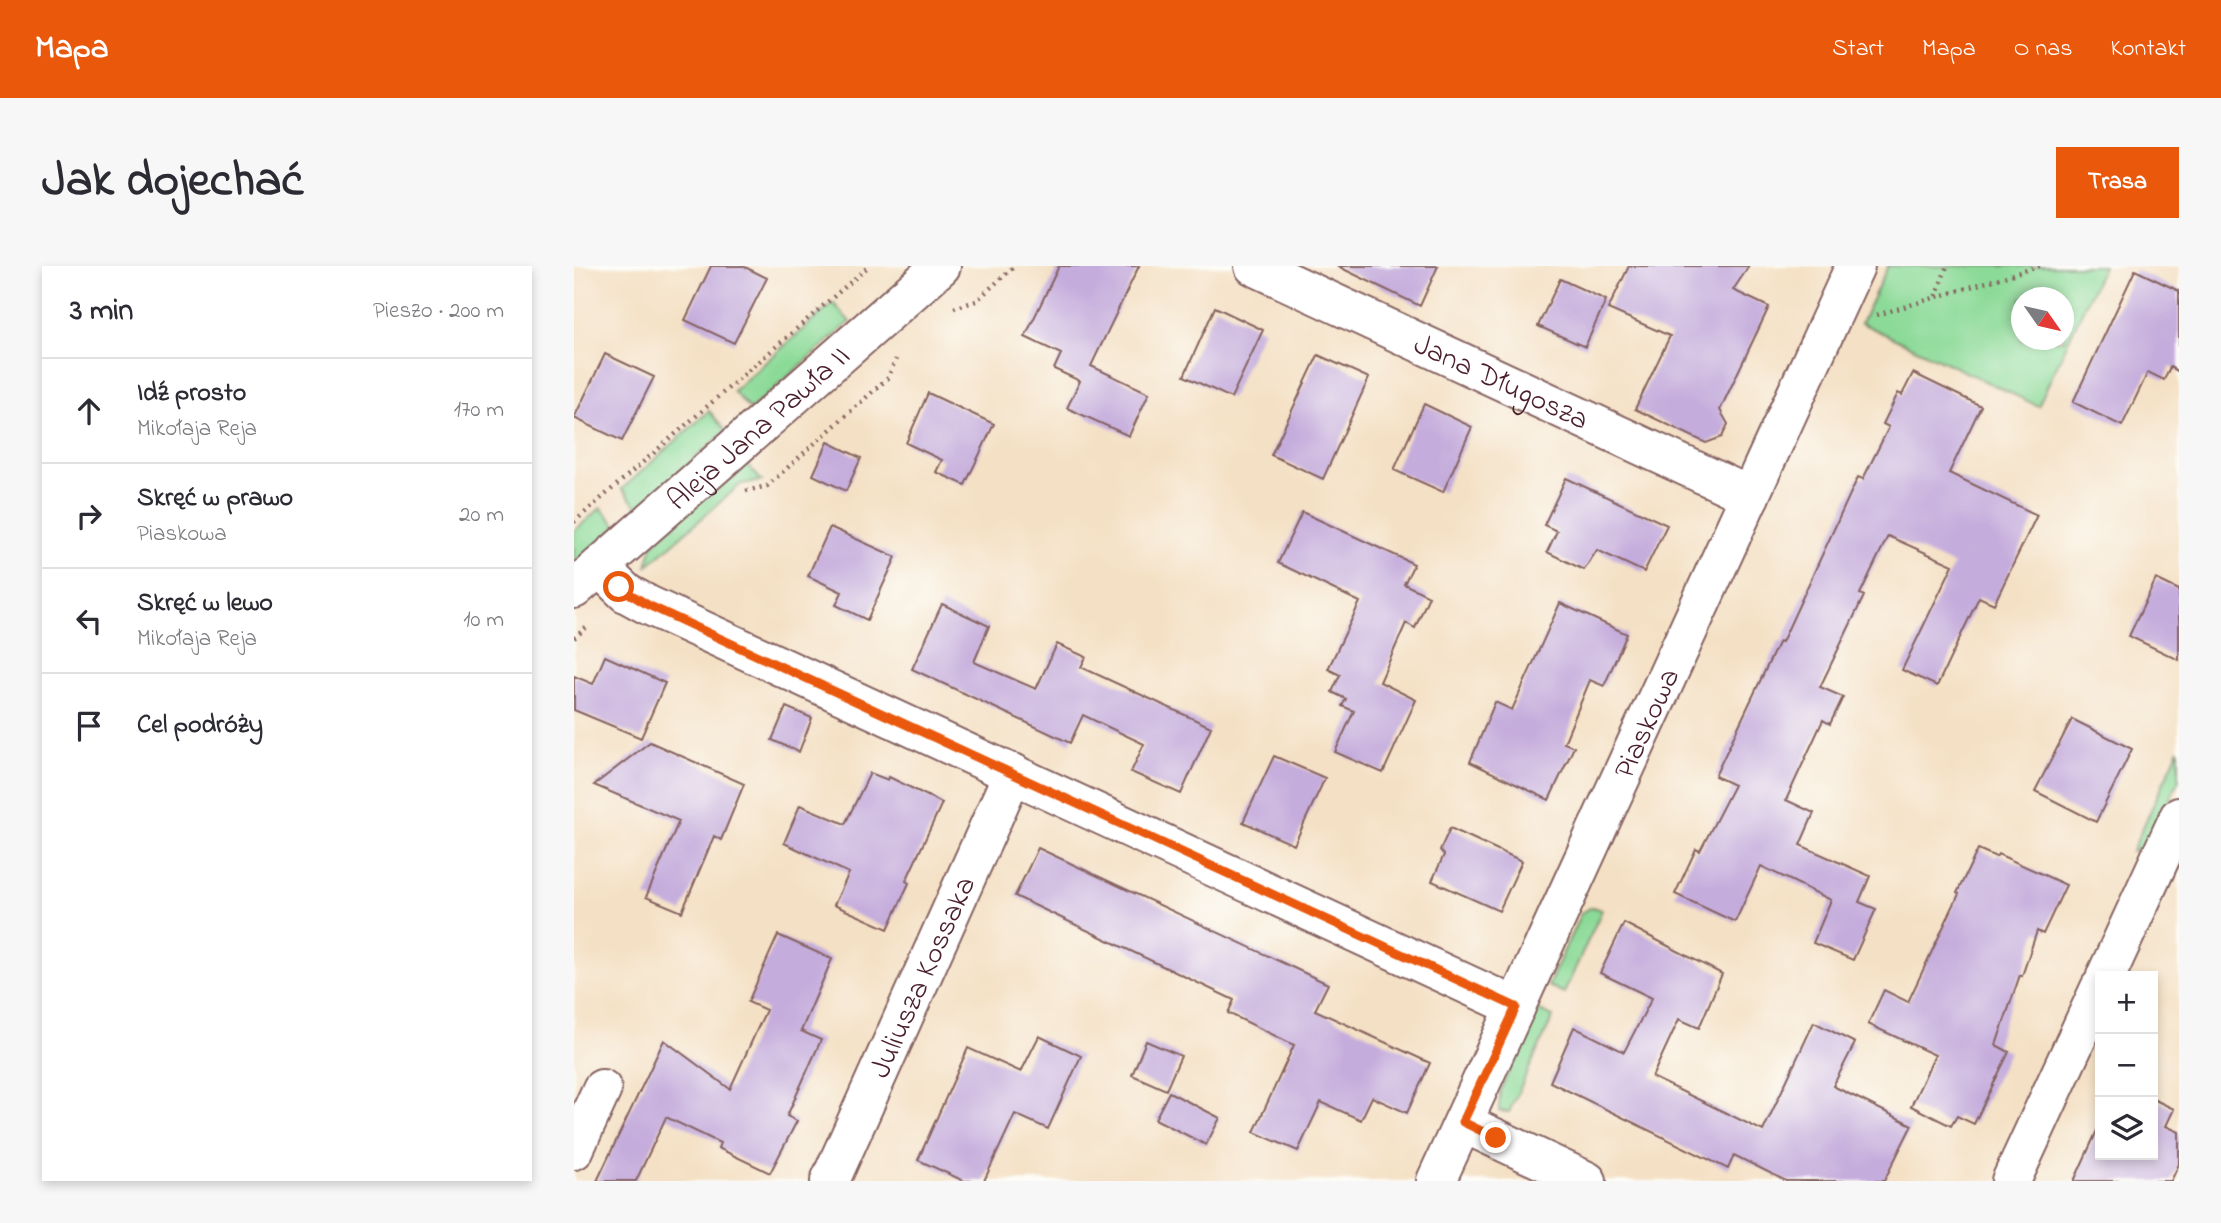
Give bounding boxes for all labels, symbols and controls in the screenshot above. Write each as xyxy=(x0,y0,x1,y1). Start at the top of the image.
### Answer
text: Mapa xyxy=(35,25,109,73)
text: Start xyxy=(1832,32,1884,67)
text: Mapa xyxy=(1922,32,1976,67)
text: O nas xyxy=(2014,32,2072,67)
text: Kontakt xyxy=(2110,32,2186,67)
text: Jak dojechać xyxy=(42,146,303,218)
button: Trasa xyxy=(2056,147,2179,218)
north arrow xyxy=(2011,287,2074,350)
text: 3 min xyxy=(70,290,133,334)
text: Pieszo · 200 m xyxy=(373,295,504,328)
street label: Jana Długosza xyxy=(1406,324,1595,443)
street label: Aleja Jana Pawła II xyxy=(658,336,861,522)
text: Idź prosto xyxy=(137,375,246,413)
icon: ahead xyxy=(70,392,108,430)
text: 170 m xyxy=(454,394,504,427)
text: Mikołaja Reja xyxy=(137,413,257,446)
text: Skręć w prawo xyxy=(137,480,293,518)
icon: right xyxy=(70,497,108,535)
text: 20 m xyxy=(459,499,504,532)
text: Piaskowa xyxy=(137,518,227,551)
route start xyxy=(603,571,634,602)
text: Skręć w lewo xyxy=(137,585,273,623)
icon: left xyxy=(70,602,108,640)
text: 10 m xyxy=(463,604,504,637)
text: Mikołaja Reja xyxy=(137,623,257,656)
street label: Piaskowa xyxy=(1604,662,1693,786)
icon: arrive xyxy=(70,707,108,745)
text: Cel podróży xyxy=(137,707,263,745)
street label: Juliusza Kossaka xyxy=(860,870,989,1086)
map controls xyxy=(2095,971,2158,1160)
button: + xyxy=(2095,971,2158,1034)
button: − xyxy=(2095,1034,2158,1097)
button: layers xyxy=(2095,1097,2158,1160)
route end xyxy=(1480,1122,1511,1153)

